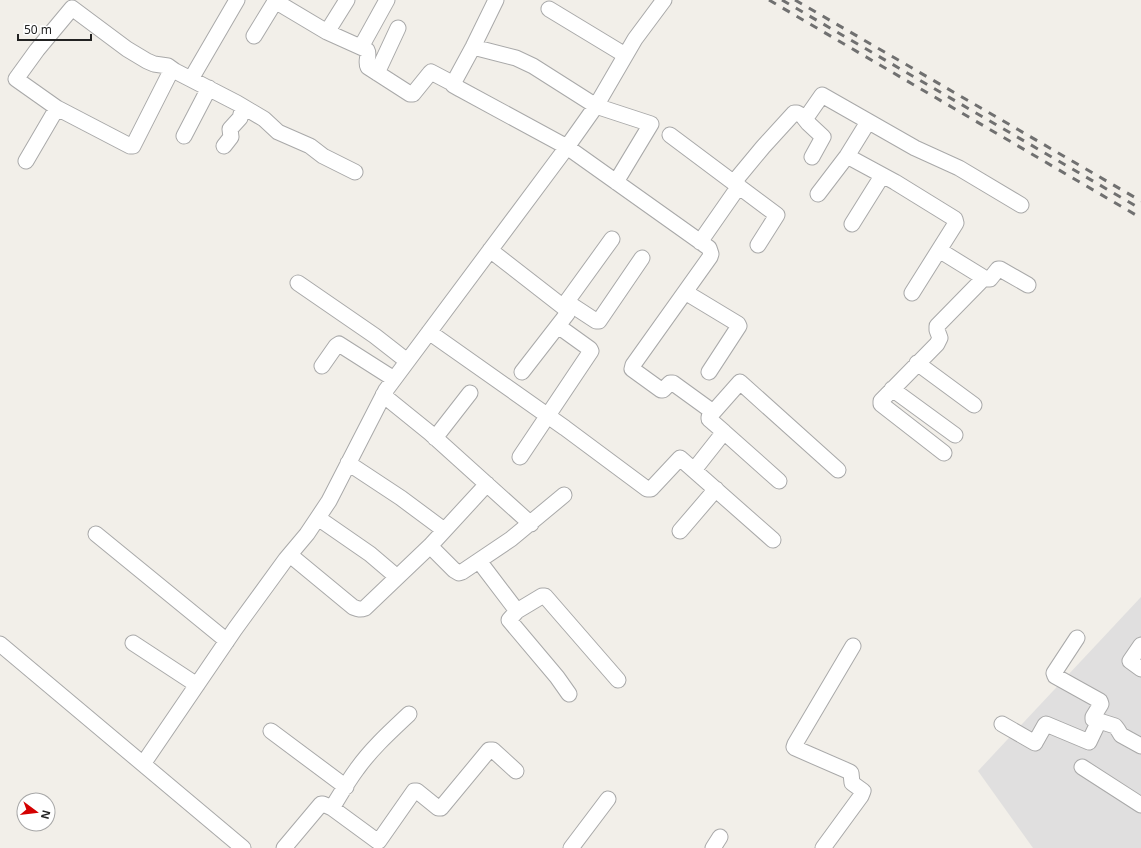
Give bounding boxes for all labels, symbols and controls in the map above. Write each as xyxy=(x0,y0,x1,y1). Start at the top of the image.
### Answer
scale bar xyxy=(18,16,91,42)
text: 50 m xyxy=(24,21,52,38)
north arrow xyxy=(16,792,56,832)
text: N xyxy=(38,808,55,821)

